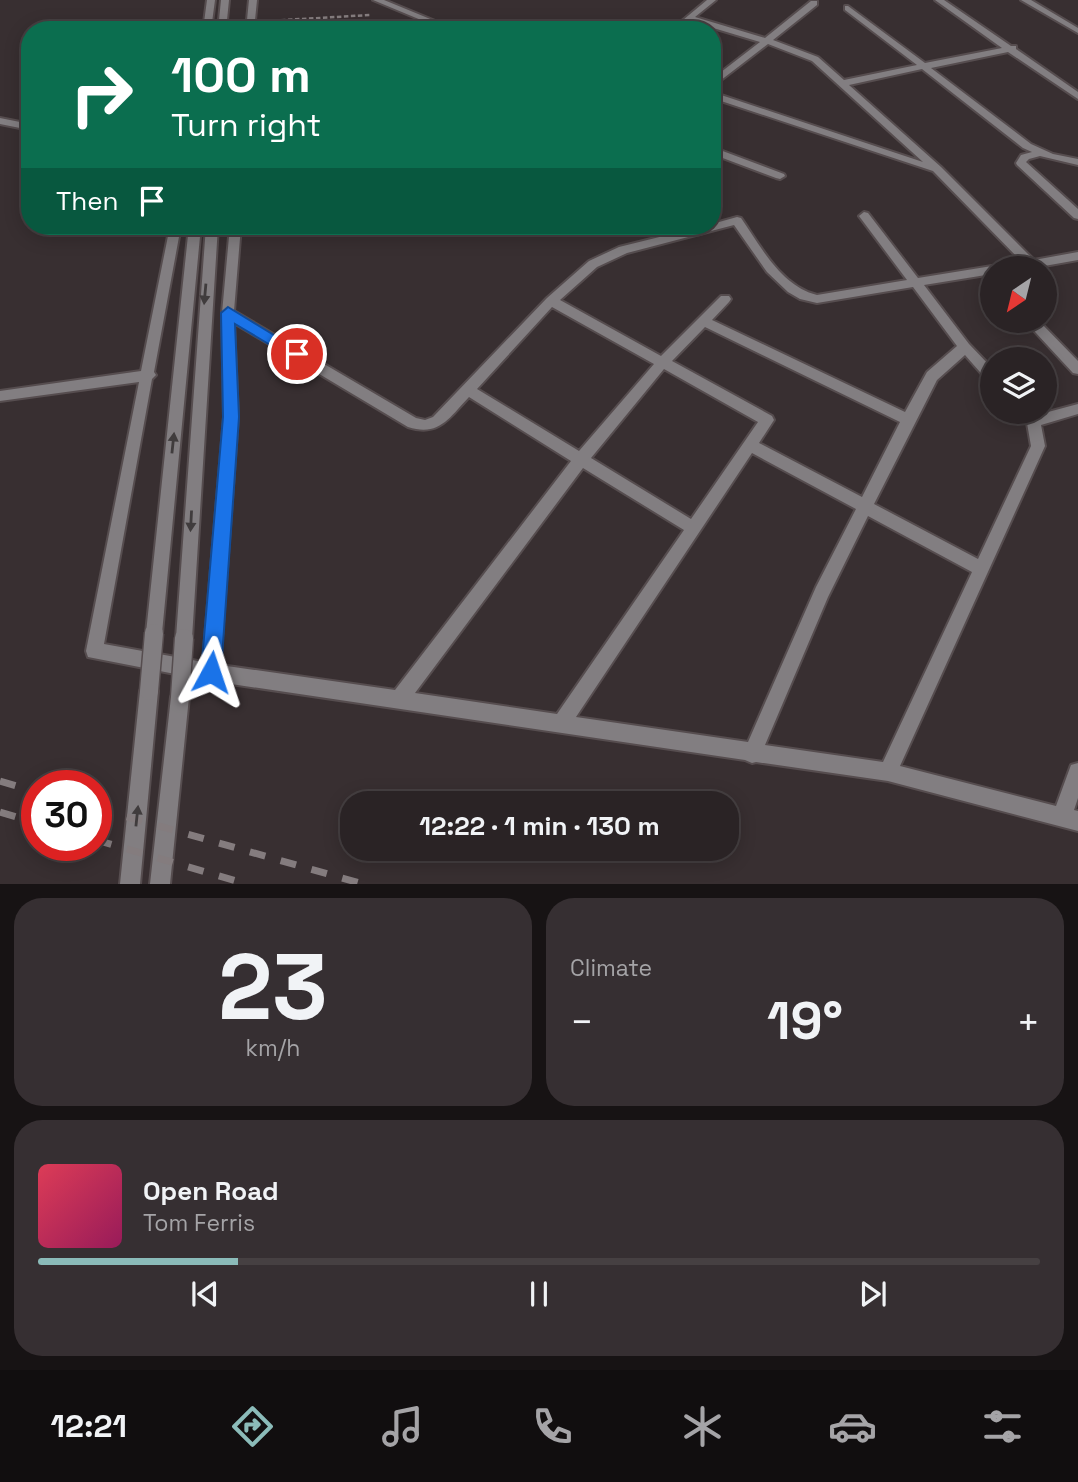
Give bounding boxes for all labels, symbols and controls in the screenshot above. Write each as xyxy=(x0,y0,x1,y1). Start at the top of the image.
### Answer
text: 100 m xyxy=(171,44,311,106)
icon: right xyxy=(56,49,147,140)
text: Turn right xyxy=(171,105,321,145)
icon: arrive xyxy=(133,182,171,220)
text: Then xyxy=(56,184,119,218)
north arrow xyxy=(980,256,1057,332)
map controls xyxy=(980,256,1057,424)
one-way arrow xyxy=(199,283,210,305)
pin xyxy=(267,324,327,384)
icon: arrive xyxy=(278,335,316,373)
button: layers xyxy=(980,347,1057,424)
one-way arrow xyxy=(167,432,178,454)
one-way arrow xyxy=(185,510,196,532)
position arrow xyxy=(174,635,248,709)
speed limit sign: 30 xyxy=(21,770,112,861)
one-way arrow xyxy=(131,804,142,826)
text: 12:22 · 1 min · 130 m xyxy=(419,809,660,843)
text: 23 xyxy=(218,929,328,1046)
text: Climate xyxy=(570,953,652,983)
text: 19° xyxy=(767,988,843,1054)
text: − xyxy=(570,998,594,1046)
text: + xyxy=(1016,998,1040,1046)
text: km/h xyxy=(246,1033,300,1063)
text: Open Road xyxy=(143,1174,279,1208)
text: Tom Ferris xyxy=(143,1208,255,1238)
icon: previous xyxy=(186,1275,224,1313)
icon: pause xyxy=(520,1275,558,1313)
icon: next xyxy=(854,1275,892,1313)
icon: directions xyxy=(228,1402,277,1451)
icon: music xyxy=(378,1402,427,1451)
icon: phone xyxy=(528,1402,577,1451)
icon: climate xyxy=(678,1402,727,1451)
icon: car xyxy=(828,1402,877,1451)
icon: filters xyxy=(978,1402,1027,1451)
text: 12:21 xyxy=(51,1406,127,1446)

